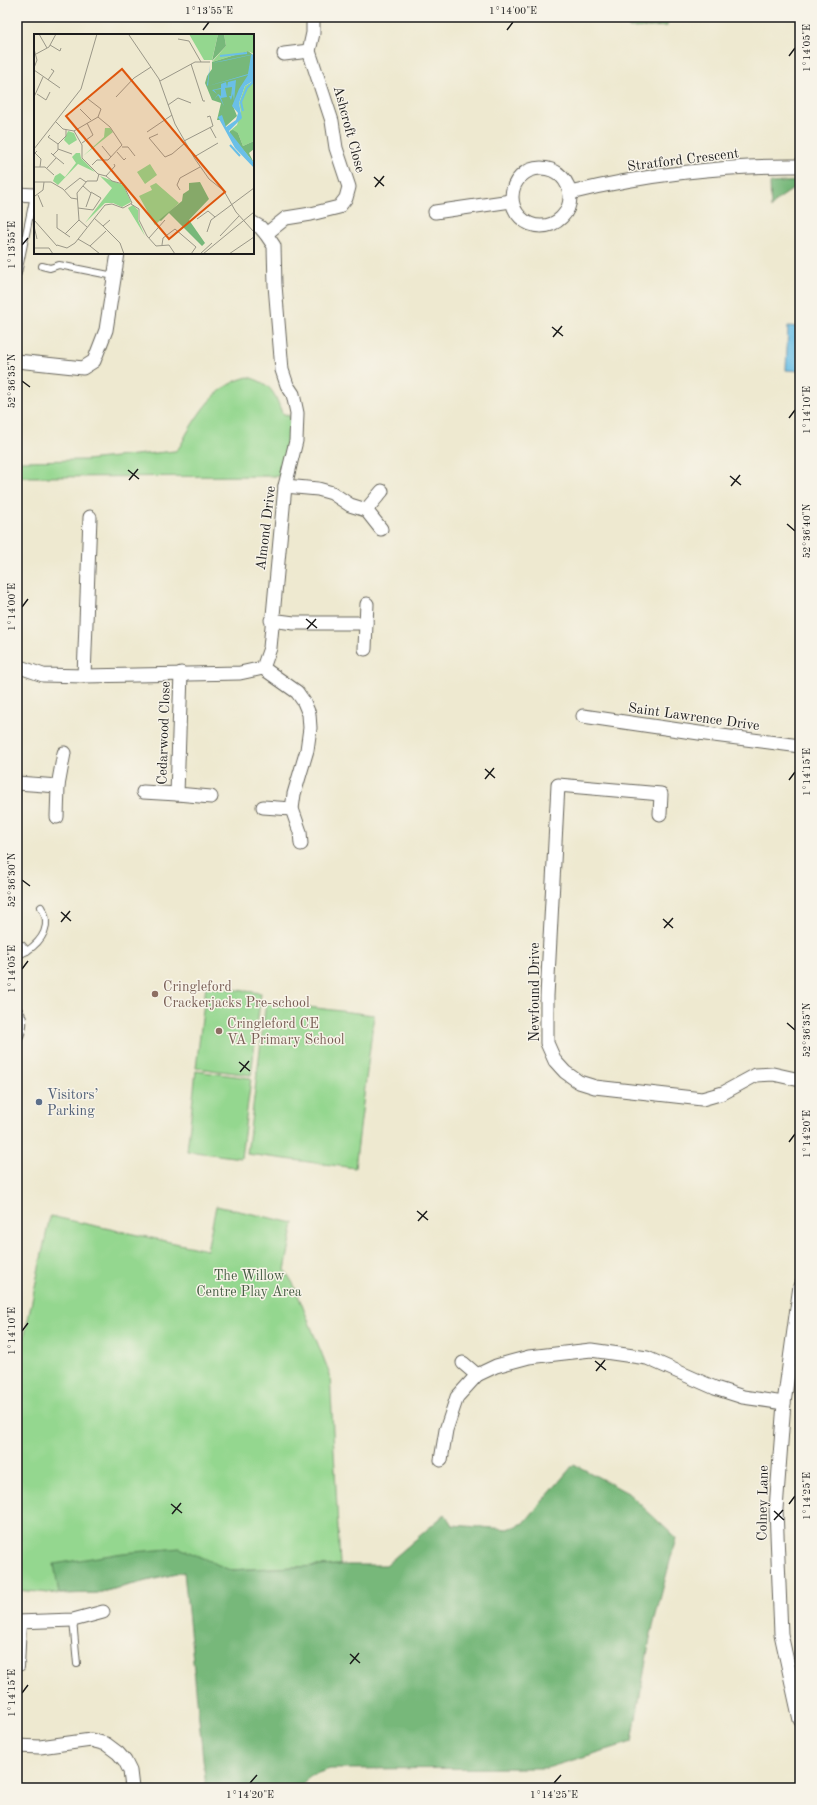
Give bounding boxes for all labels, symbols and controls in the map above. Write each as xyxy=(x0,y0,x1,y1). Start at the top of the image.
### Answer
text: 1°13'55"E xyxy=(185,6,233,16)
text: 1°14'00"E xyxy=(489,6,537,16)
text: 1°14'05"E xyxy=(802,24,812,72)
inset map xyxy=(34,34,254,254)
street label: Ashcroft Close xyxy=(331,84,367,174)
street label: Stratford Crescent xyxy=(627,146,740,174)
text: 1°13'55"E xyxy=(7,221,17,269)
text: 52°36'35"N xyxy=(7,353,17,408)
text: 1°14'10"E xyxy=(802,386,812,434)
street label: Almond Drive xyxy=(254,485,278,571)
text: 52°36'40"N xyxy=(802,503,812,558)
text: 1°14'00"E xyxy=(7,583,17,631)
street label: Cedarwood Close xyxy=(155,681,173,785)
street label: Saint Lawrence Drive xyxy=(627,701,760,733)
text: 1°14'15"E xyxy=(802,748,812,796)
text: 52°36'30"N xyxy=(7,852,17,907)
street label: Newfound Drive xyxy=(528,942,542,1042)
text: 1°14'05"E xyxy=(7,945,17,993)
place label: Cringleford Crackerjacks Pre-school xyxy=(163,980,310,1010)
marker: Cringleford Crackerjacks Pre-school xyxy=(150,989,160,999)
text: 52°36'35"N xyxy=(802,1002,812,1057)
place label: Cringleford CE VA Primary School xyxy=(227,1017,345,1047)
marker: Cringleford CE VA Primary School xyxy=(214,1026,224,1036)
place label: Visitors’ Parking xyxy=(47,1088,98,1118)
marker: Visitors’ Parking xyxy=(34,1097,44,1107)
text: 1°14'20"E xyxy=(802,1110,812,1158)
park label: The Willow Centre Play Area xyxy=(196,1269,302,1299)
text: 1°14'10"E xyxy=(7,1307,17,1355)
street label: Colney Lane xyxy=(755,1465,771,1541)
text: 1°14'25"E xyxy=(802,1472,812,1520)
text: 1°14'15"E xyxy=(7,1669,17,1717)
text: 1°14'20"E xyxy=(226,1790,274,1800)
text: 1°14'25"E xyxy=(530,1790,578,1800)

